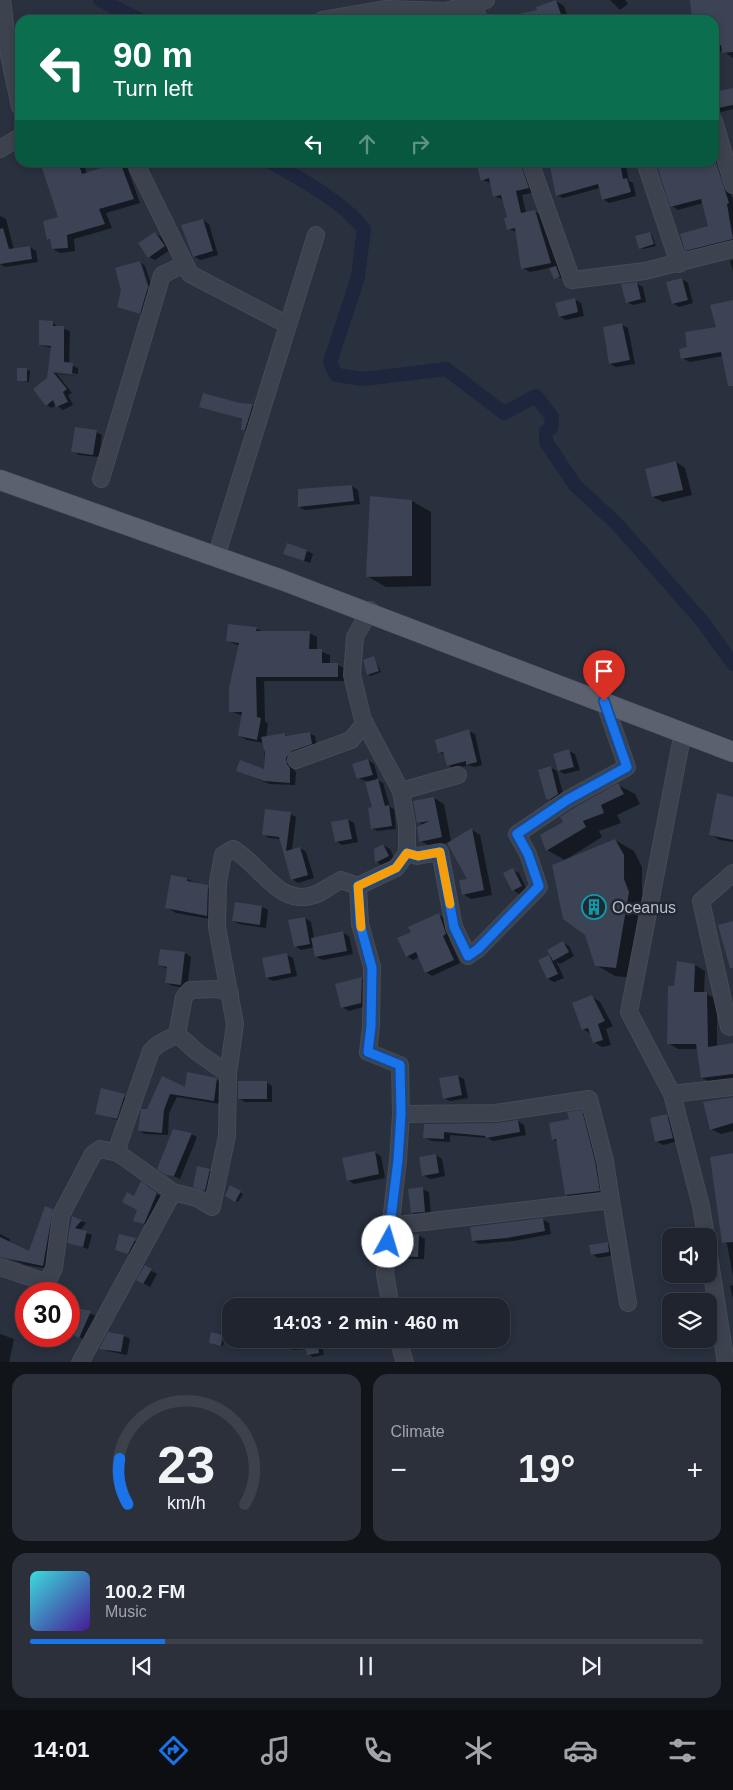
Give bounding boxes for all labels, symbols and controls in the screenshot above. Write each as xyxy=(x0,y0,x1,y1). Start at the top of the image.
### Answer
icon: left xyxy=(30,35,95,100)
text: 90 m xyxy=(113,35,193,74)
text: Turn left xyxy=(113,76,193,101)
icon: left xyxy=(300,130,328,158)
icon: ahead xyxy=(353,130,381,158)
icon: right xyxy=(406,130,434,158)
pin xyxy=(583,650,625,701)
icon: arrive xyxy=(590,657,618,685)
building icon: Oceanus xyxy=(581,894,607,920)
place label: Oceanus xyxy=(612,899,676,916)
position arrow xyxy=(361,1215,413,1267)
map controls xyxy=(662,1228,717,1348)
button: sound xyxy=(662,1228,717,1283)
speed limit sign: 30 xyxy=(15,1282,80,1347)
button: layers xyxy=(662,1293,717,1348)
text: 14:03 · 2 min · 460 m xyxy=(273,1312,459,1333)
text: Climate xyxy=(391,1423,445,1440)
text: 23 xyxy=(157,1436,215,1494)
text: 19° xyxy=(518,1448,575,1490)
text: − xyxy=(391,1454,407,1485)
text: + xyxy=(687,1454,703,1485)
text: km/h xyxy=(167,1493,206,1513)
text: 100.2 FM xyxy=(105,1581,185,1602)
text: Music xyxy=(105,1603,147,1620)
icon: previous xyxy=(128,1652,156,1680)
icon: pause xyxy=(352,1652,380,1680)
icon: next xyxy=(577,1652,605,1680)
icon: directions xyxy=(156,1733,191,1768)
icon: music xyxy=(258,1733,293,1768)
icon: phone xyxy=(360,1733,395,1768)
icon: climate xyxy=(461,1733,496,1768)
icon: car xyxy=(563,1733,598,1768)
icon: filters xyxy=(665,1733,700,1768)
text: 14:01 xyxy=(33,1737,90,1762)

